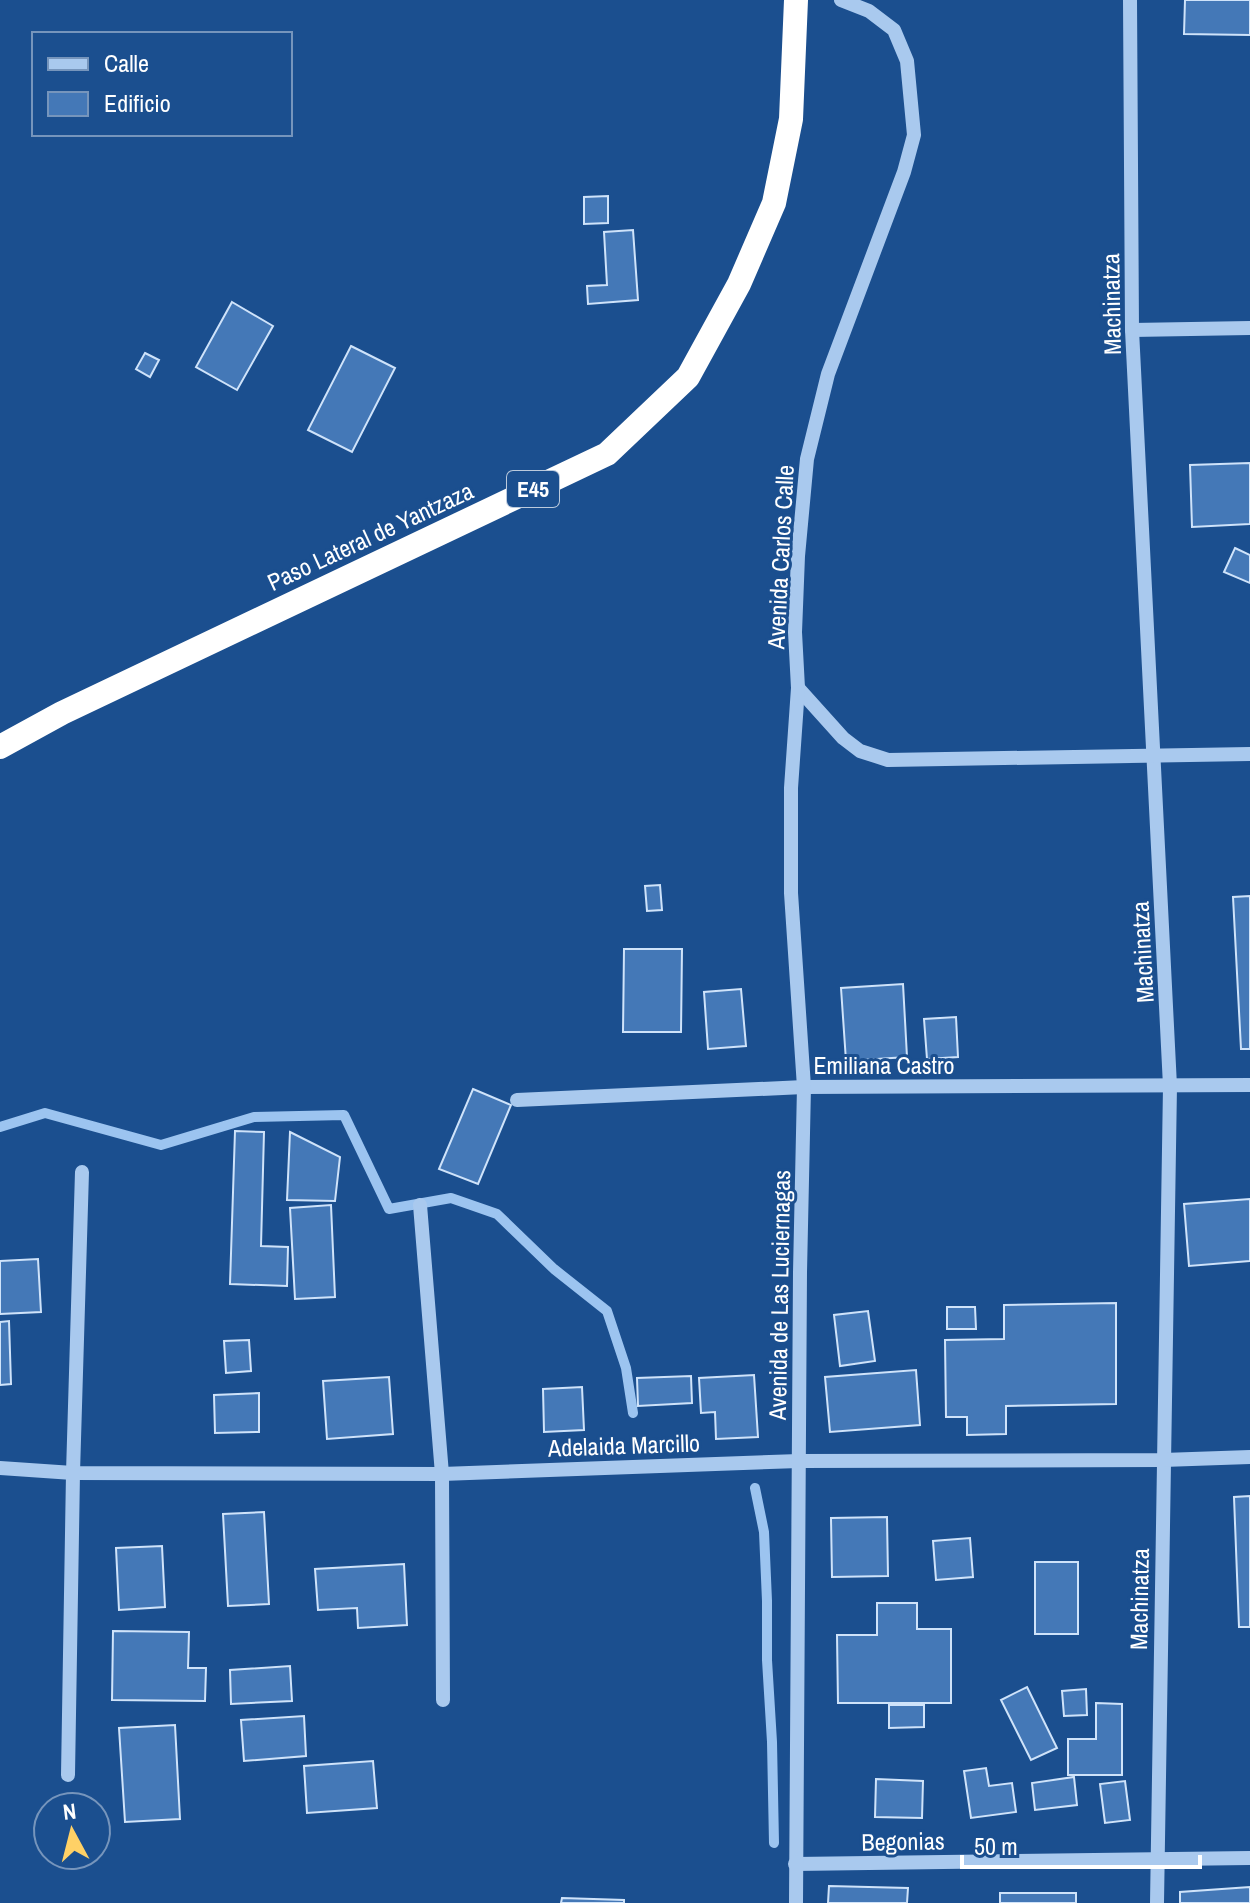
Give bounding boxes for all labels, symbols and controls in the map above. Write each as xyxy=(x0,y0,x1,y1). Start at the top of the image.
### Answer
legend xyxy=(32,32,292,136)
text: Calle xyxy=(104,47,149,79)
text: Edificio xyxy=(104,87,171,119)
street label: Machinatza xyxy=(1094,253,1128,355)
street label: Avenida Carlos Calle xyxy=(759,464,801,651)
road number: E45 xyxy=(507,471,559,507)
street label: Paso Lateral de Yantzaza xyxy=(262,474,478,598)
street label: Machinatza xyxy=(1123,900,1161,1004)
street label: Emiliana Castro xyxy=(813,1049,955,1081)
street label: Avenida de Las Luciernagas xyxy=(761,1170,797,1421)
street label: Adelaida Marcillo xyxy=(546,1426,701,1464)
street label: Machinatza xyxy=(1122,1548,1156,1650)
north arrow xyxy=(32,1791,112,1871)
text: N xyxy=(61,1795,78,1827)
scale bar xyxy=(962,1819,1200,1869)
street label: Begonias xyxy=(861,1824,945,1858)
text: 50 m xyxy=(974,1830,1018,1862)

